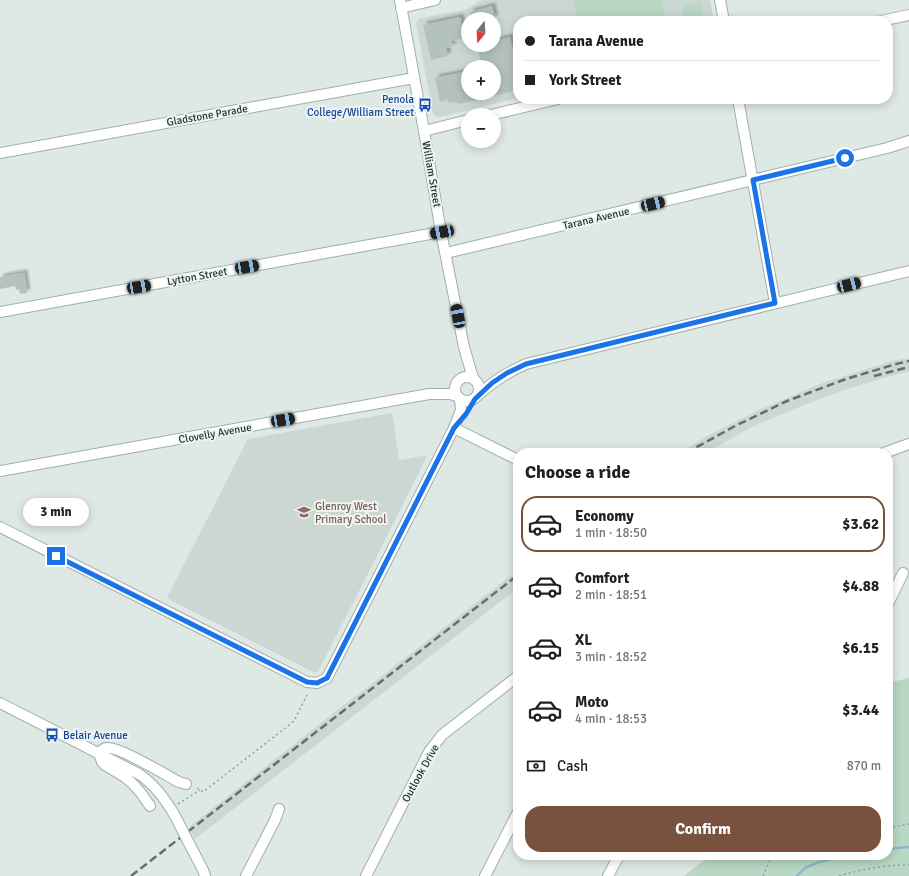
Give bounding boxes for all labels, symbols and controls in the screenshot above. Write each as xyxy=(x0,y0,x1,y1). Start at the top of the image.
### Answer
north arrow xyxy=(461,12,501,52)
map controls xyxy=(461,12,501,148)
text: Tarana Avenue xyxy=(549,32,644,50)
button: + xyxy=(461,60,501,100)
text: York Street xyxy=(549,71,621,89)
place label: Penola College/William Street xyxy=(307,93,414,119)
bus stop icon: Penola College/William Street xyxy=(417,97,433,113)
street label: Gladstone Parade xyxy=(165,102,249,129)
button: − xyxy=(461,108,501,148)
street label: William Street xyxy=(419,140,444,208)
route start xyxy=(836,149,854,167)
car xyxy=(640,195,666,213)
street label: Tarana Avenue xyxy=(561,204,631,232)
car xyxy=(429,224,455,240)
car xyxy=(234,259,260,275)
street label: Lytton Street xyxy=(166,265,228,288)
car xyxy=(836,276,862,294)
car xyxy=(126,279,152,295)
car xyxy=(450,303,466,329)
car xyxy=(270,412,296,428)
street label: Clovelly Avenue xyxy=(178,421,253,446)
text: Choose a ride xyxy=(525,461,630,483)
callout: 3 min xyxy=(23,498,89,526)
place label: Glenroy West Primary School xyxy=(315,500,386,526)
text: 3 min xyxy=(40,504,72,520)
school or university icon: Glenroy West Primary School xyxy=(296,504,312,520)
icon: car xyxy=(527,506,563,542)
text: Economy xyxy=(575,507,634,525)
text: $3.62 xyxy=(842,515,879,533)
text: 1 min · 18:50 xyxy=(575,525,647,541)
route end xyxy=(47,547,65,565)
icon: car xyxy=(527,568,563,604)
text: Comfort xyxy=(575,569,629,587)
text: $4.88 xyxy=(842,577,879,595)
text: 2 min · 18:51 xyxy=(575,587,647,603)
icon: car xyxy=(527,630,563,666)
text: XL xyxy=(575,631,592,649)
text: $6.15 xyxy=(842,639,879,657)
text: 3 min · 18:52 xyxy=(575,649,647,665)
icon: car xyxy=(527,692,563,728)
text: Moto xyxy=(575,693,609,711)
text: $3.44 xyxy=(842,701,879,719)
text: 4 min · 18:53 xyxy=(575,711,647,727)
bus stop icon: Belair Avenue xyxy=(44,727,60,743)
place label: Belair Avenue xyxy=(63,729,128,742)
street label: Outlook Drive xyxy=(399,742,442,804)
icon: cash xyxy=(525,755,547,777)
text: Cash xyxy=(557,757,588,775)
text: 870 m xyxy=(847,758,881,774)
button: Confirm xyxy=(525,806,881,852)

